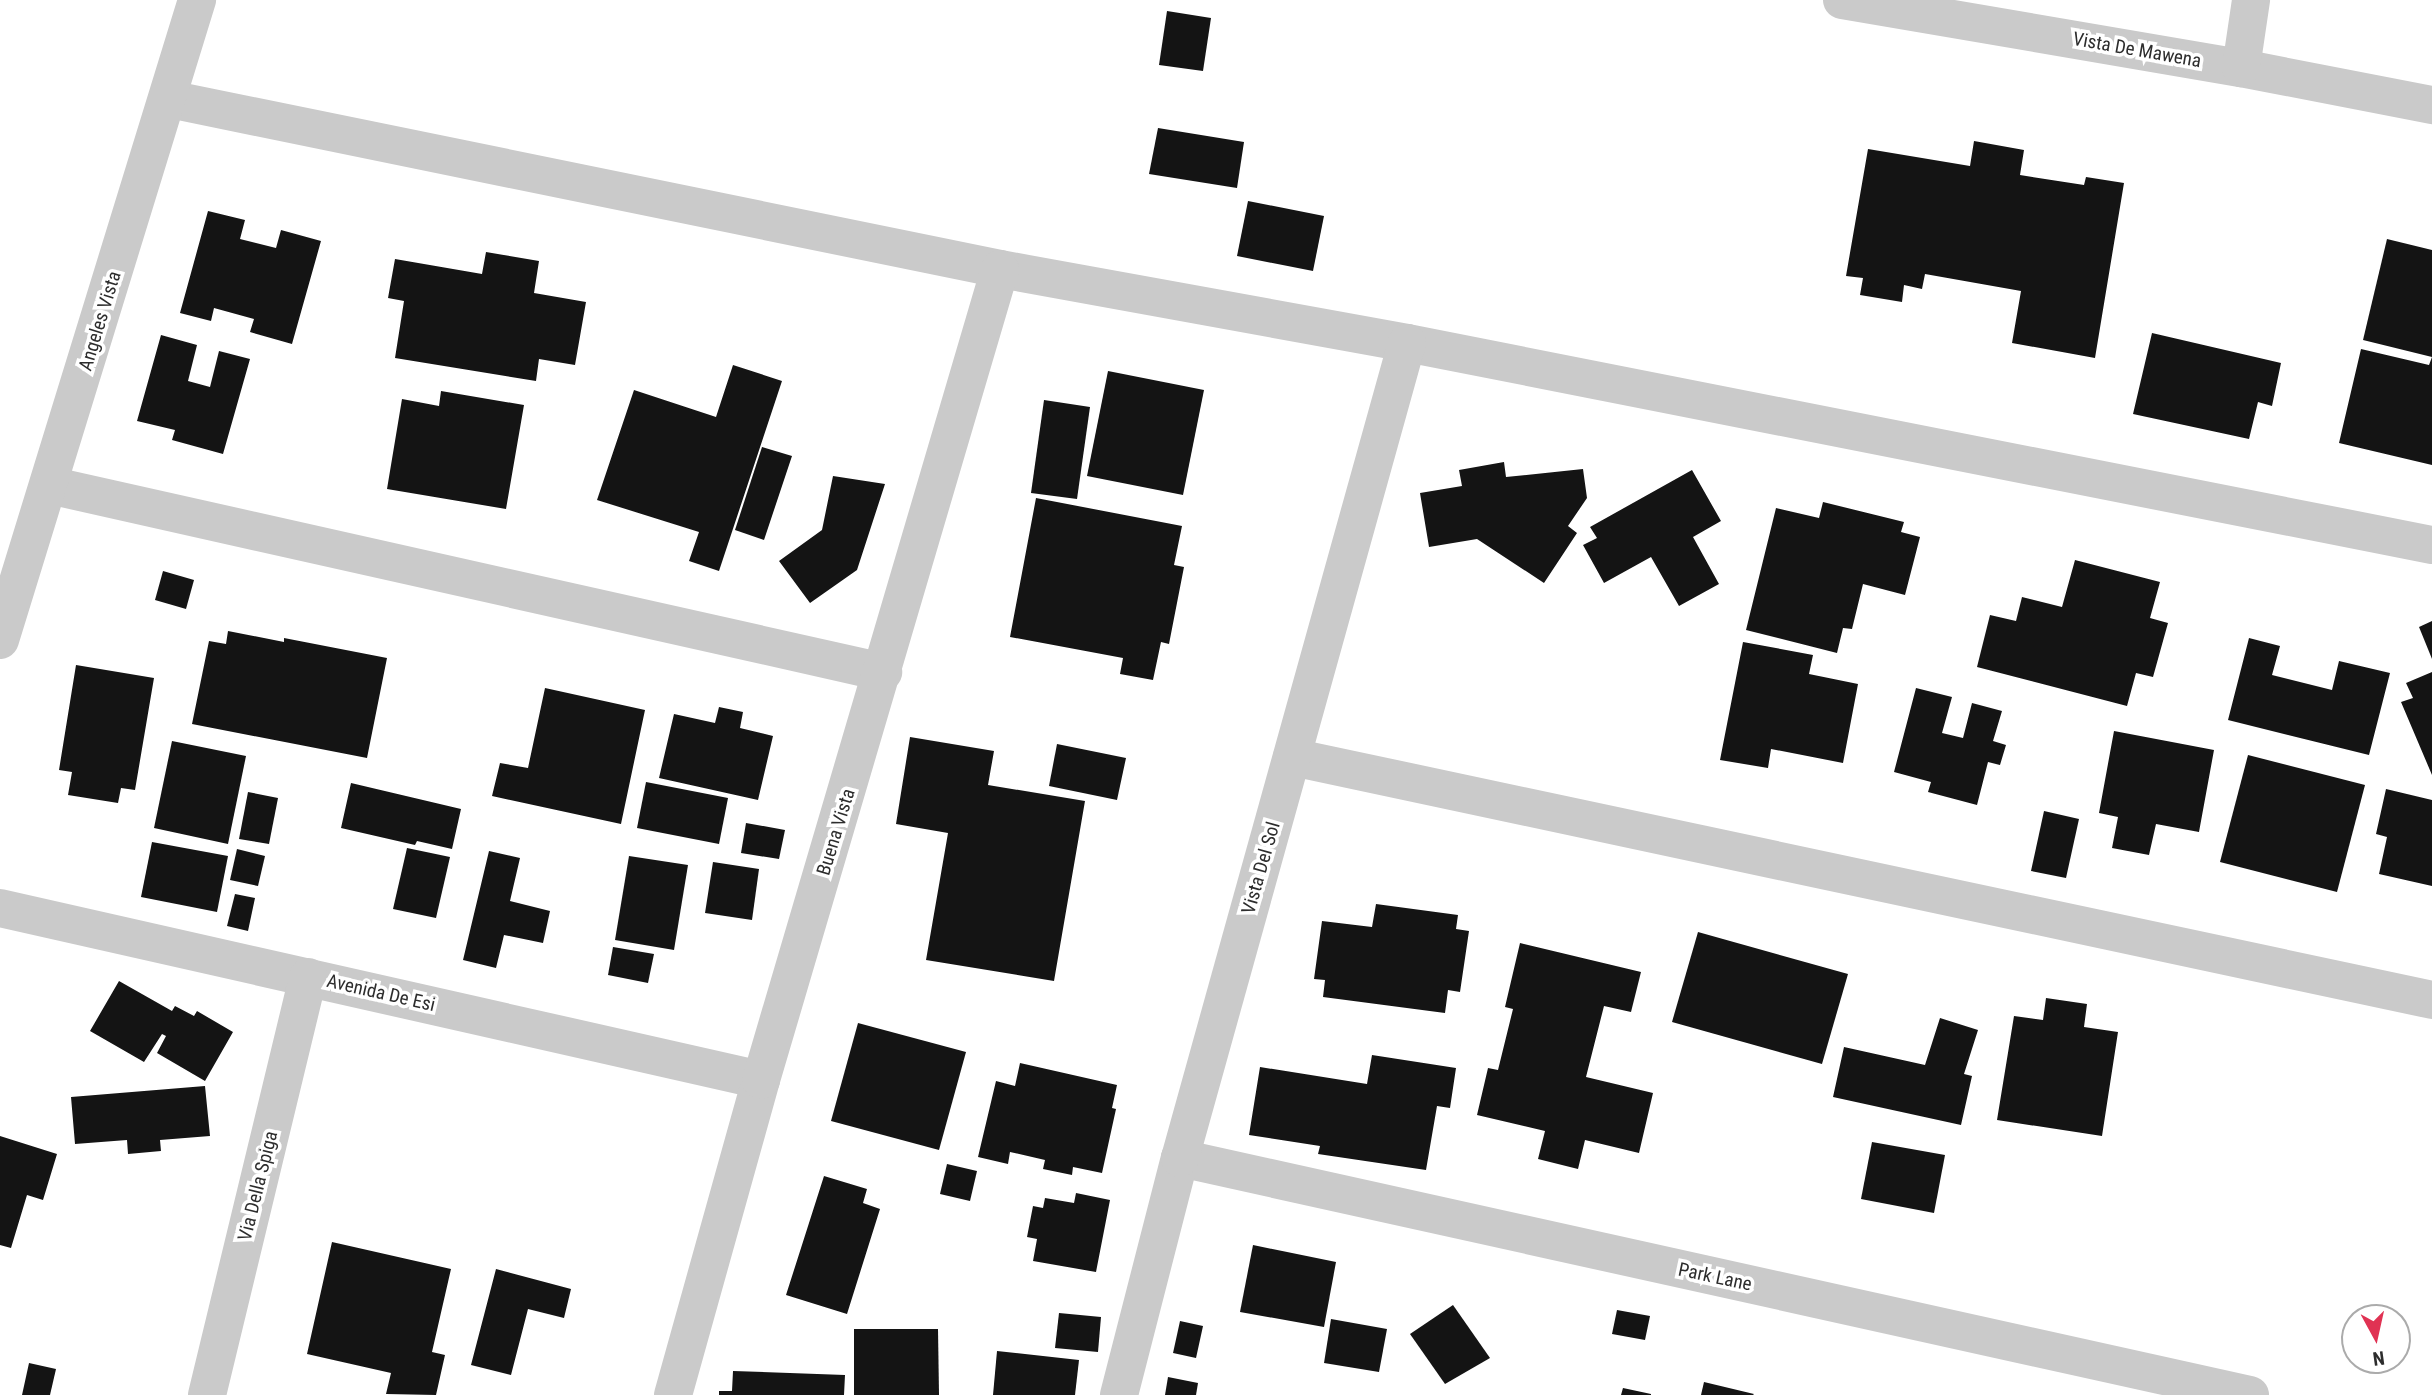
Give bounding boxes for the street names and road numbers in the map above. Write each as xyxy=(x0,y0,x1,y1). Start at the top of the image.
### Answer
street label: Vista De Mawena xyxy=(2071,27,2203,73)
street label: Angeles Vista xyxy=(74,268,126,374)
street label: Buena Vista xyxy=(812,786,860,878)
street label: Vista Del Sol xyxy=(1237,819,1285,917)
street label: Avenida De Esi xyxy=(325,969,437,1017)
street label: Via Della Spiga xyxy=(233,1129,283,1243)
street label: Park Lane xyxy=(1676,1258,1754,1296)

